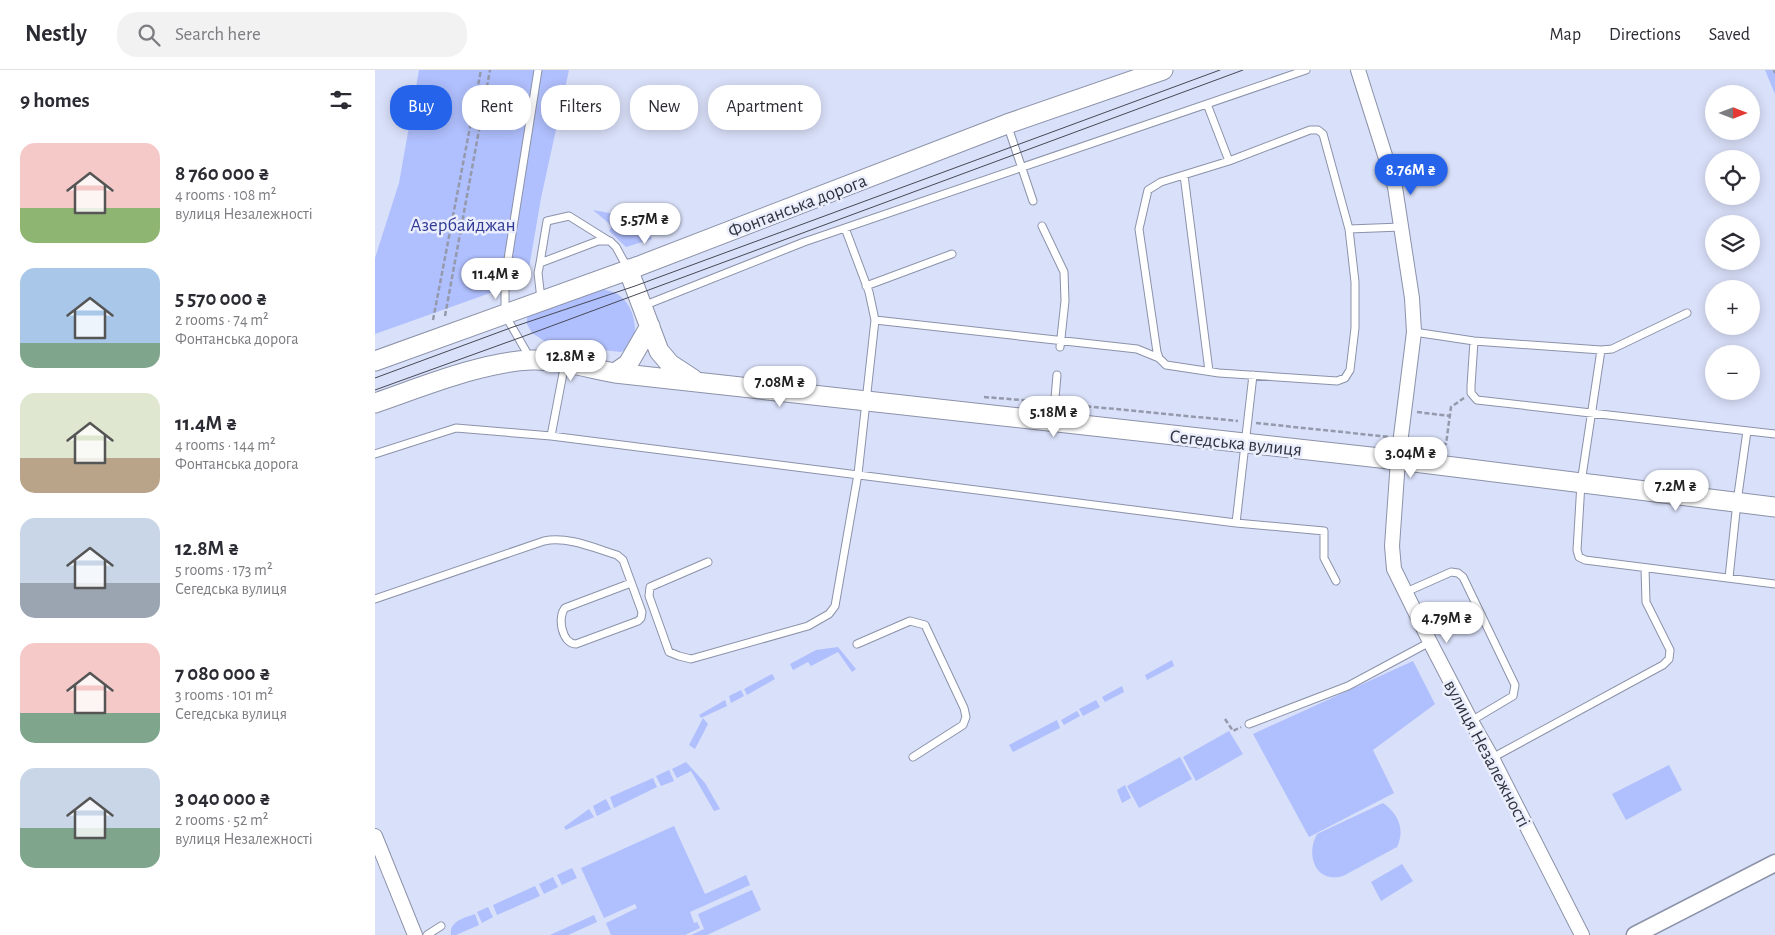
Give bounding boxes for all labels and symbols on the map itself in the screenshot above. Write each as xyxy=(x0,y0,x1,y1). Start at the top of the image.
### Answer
north arrow xyxy=(1705,85,1760,140)
pin: 8.76M ₴ xyxy=(1365,154,1457,196)
street label: Фонтанська дорога xyxy=(726,171,870,242)
pin: 5.57M ₴ xyxy=(599,202,691,245)
park label: Азербайджан xyxy=(410,216,516,235)
pin: 11.4M ₴ xyxy=(450,258,542,300)
pin: 12.8M ₴ xyxy=(525,340,617,382)
pin: 7.08M ₴ xyxy=(734,366,826,408)
pin: 5.18M ₴ xyxy=(1008,396,1100,438)
street label: Сегедська вулиця xyxy=(1169,427,1303,460)
pin: 3.04M ₴ xyxy=(1365,436,1457,479)
pin: 7.2M ₴ xyxy=(1635,470,1717,512)
pin: 4.79M ₴ xyxy=(1401,602,1493,644)
street label: вулиця Незалежності xyxy=(1440,677,1533,830)

